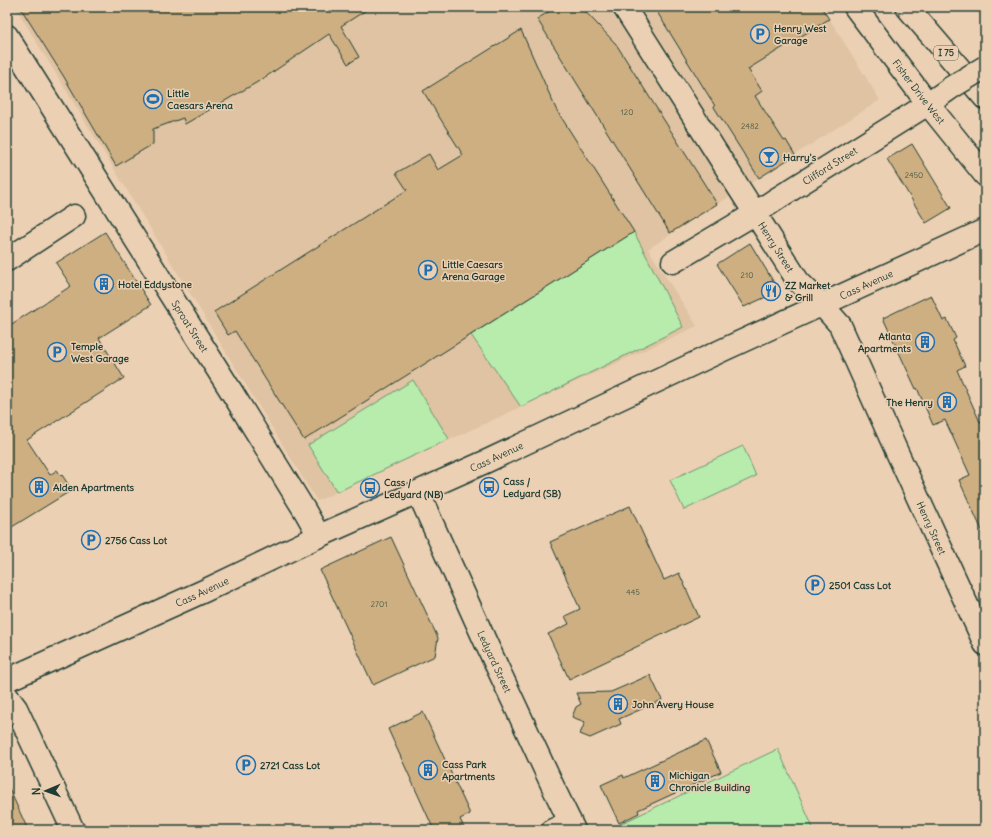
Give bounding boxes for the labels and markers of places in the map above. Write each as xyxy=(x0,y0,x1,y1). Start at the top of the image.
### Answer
place label: Henry West Garage xyxy=(774,22,827,47)
parking icon: Henry West Garage xyxy=(749,23,771,45)
place label: Little Caesars Arena xyxy=(167,87,233,112)
sports icon: Little Caesars Arena xyxy=(142,88,164,110)
bar icon: Harry's xyxy=(758,146,780,168)
place label: Harry's xyxy=(783,151,817,164)
place label: Little Caesars Arena Garage xyxy=(442,258,506,283)
parking icon: Little Caesars Arena Garage xyxy=(417,259,439,281)
building icon: Hotel Eddystone xyxy=(93,273,115,295)
place label: Hotel Eddystone xyxy=(118,278,192,291)
place label: ZZ Market & Grill xyxy=(785,279,831,304)
restaurant icon: ZZ Market & Grill xyxy=(760,280,782,302)
place label: Atlanta Apartments xyxy=(858,330,911,355)
building icon: Atlanta Apartments xyxy=(914,331,936,353)
place label: Temple West Garage xyxy=(71,340,130,365)
parking icon: Temple West Garage xyxy=(46,341,68,363)
building icon: The Henry xyxy=(936,391,958,413)
place label: The Henry xyxy=(886,396,933,409)
place label: Cass / Ledyard (SB) xyxy=(503,475,561,500)
building icon: Alden Apartments xyxy=(28,476,50,498)
place label: Cass / Ledyard (NB) xyxy=(384,476,443,501)
bus stop icon: Cass / Ledyard (SB) xyxy=(478,476,500,498)
bus stop icon: Cass / Ledyard (NB) xyxy=(359,477,381,499)
place label: Alden Apartments xyxy=(53,481,135,494)
parking icon: 2756 Cass Lot xyxy=(80,529,102,551)
place label: 2756 Cass Lot xyxy=(105,534,168,547)
parking icon: 2501 Cass Lot xyxy=(804,574,826,596)
place label: 2501 Cass Lot xyxy=(829,579,892,592)
building icon: John Avery House xyxy=(607,693,629,715)
place label: John Avery House xyxy=(632,698,715,711)
parking icon: 2721 Cass Lot xyxy=(235,754,257,776)
place label: Cass Park Apartments xyxy=(442,758,496,783)
place label: 2721 Cass Lot xyxy=(260,759,321,772)
building icon: Cass Park Apartments xyxy=(417,759,439,781)
place label: Michigan Chronicle Building xyxy=(669,769,751,794)
building icon: Michigan Chronicle Building xyxy=(644,770,666,792)

